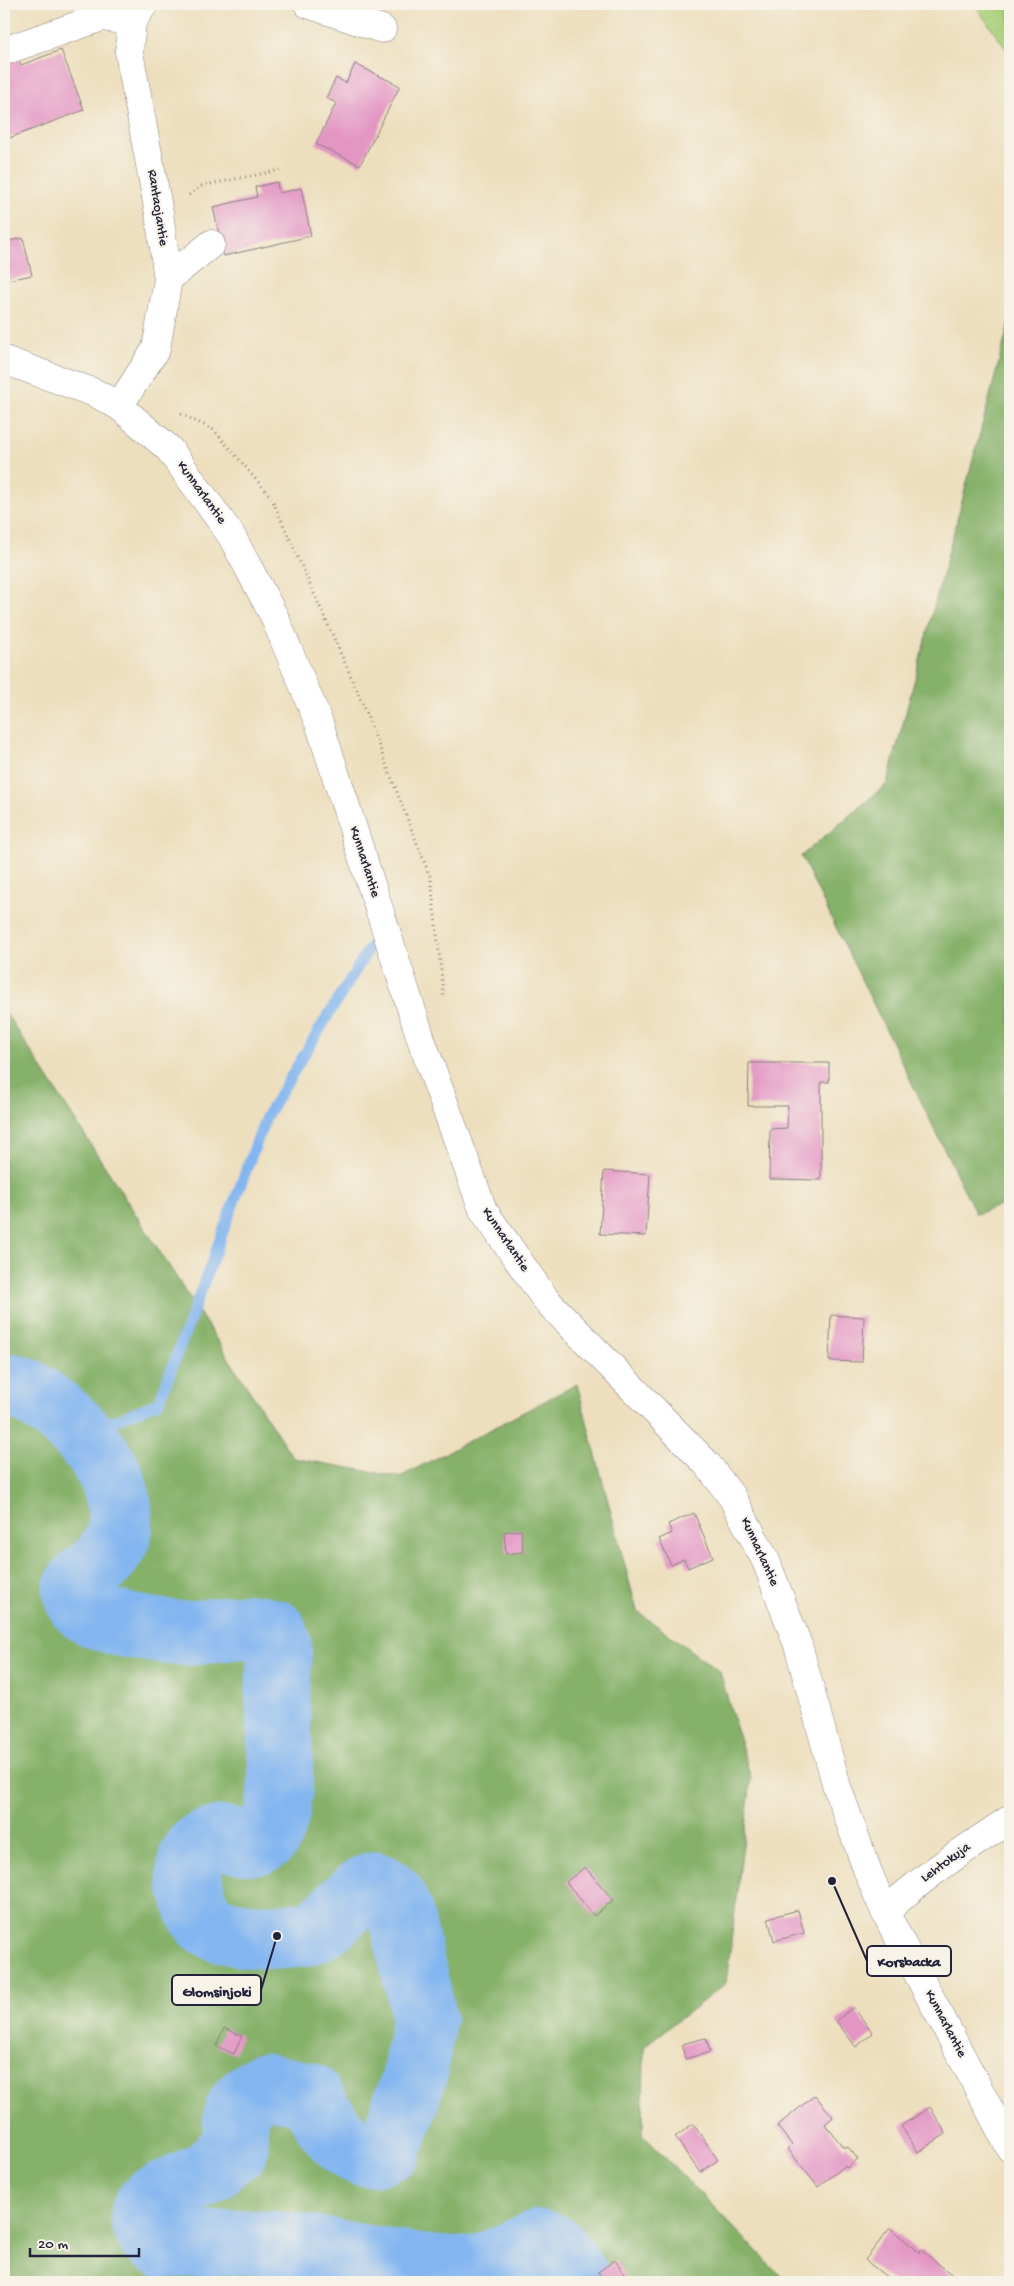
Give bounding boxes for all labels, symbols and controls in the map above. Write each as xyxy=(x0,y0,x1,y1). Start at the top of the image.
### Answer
street label: Rantaojantie xyxy=(143,169,172,248)
street label: Kunnarlantie xyxy=(172,458,230,528)
street label: Kunnarlantie xyxy=(345,824,384,900)
street label: Kunnarlantie xyxy=(477,1205,533,1276)
street label: Kunnarlantie xyxy=(736,1515,783,1590)
street label: Lehtokuja xyxy=(918,1839,975,1887)
callout: Korsbacka xyxy=(867,1946,951,1976)
text: Korsbacka xyxy=(876,1954,941,1972)
callout: Glomsinjoki xyxy=(172,1975,261,2005)
text: Glomsinjoki xyxy=(182,1984,252,2002)
street label: Kunnarlantie xyxy=(920,1987,970,2061)
scale bar xyxy=(30,2226,139,2258)
text: 20 m xyxy=(38,2236,68,2254)

